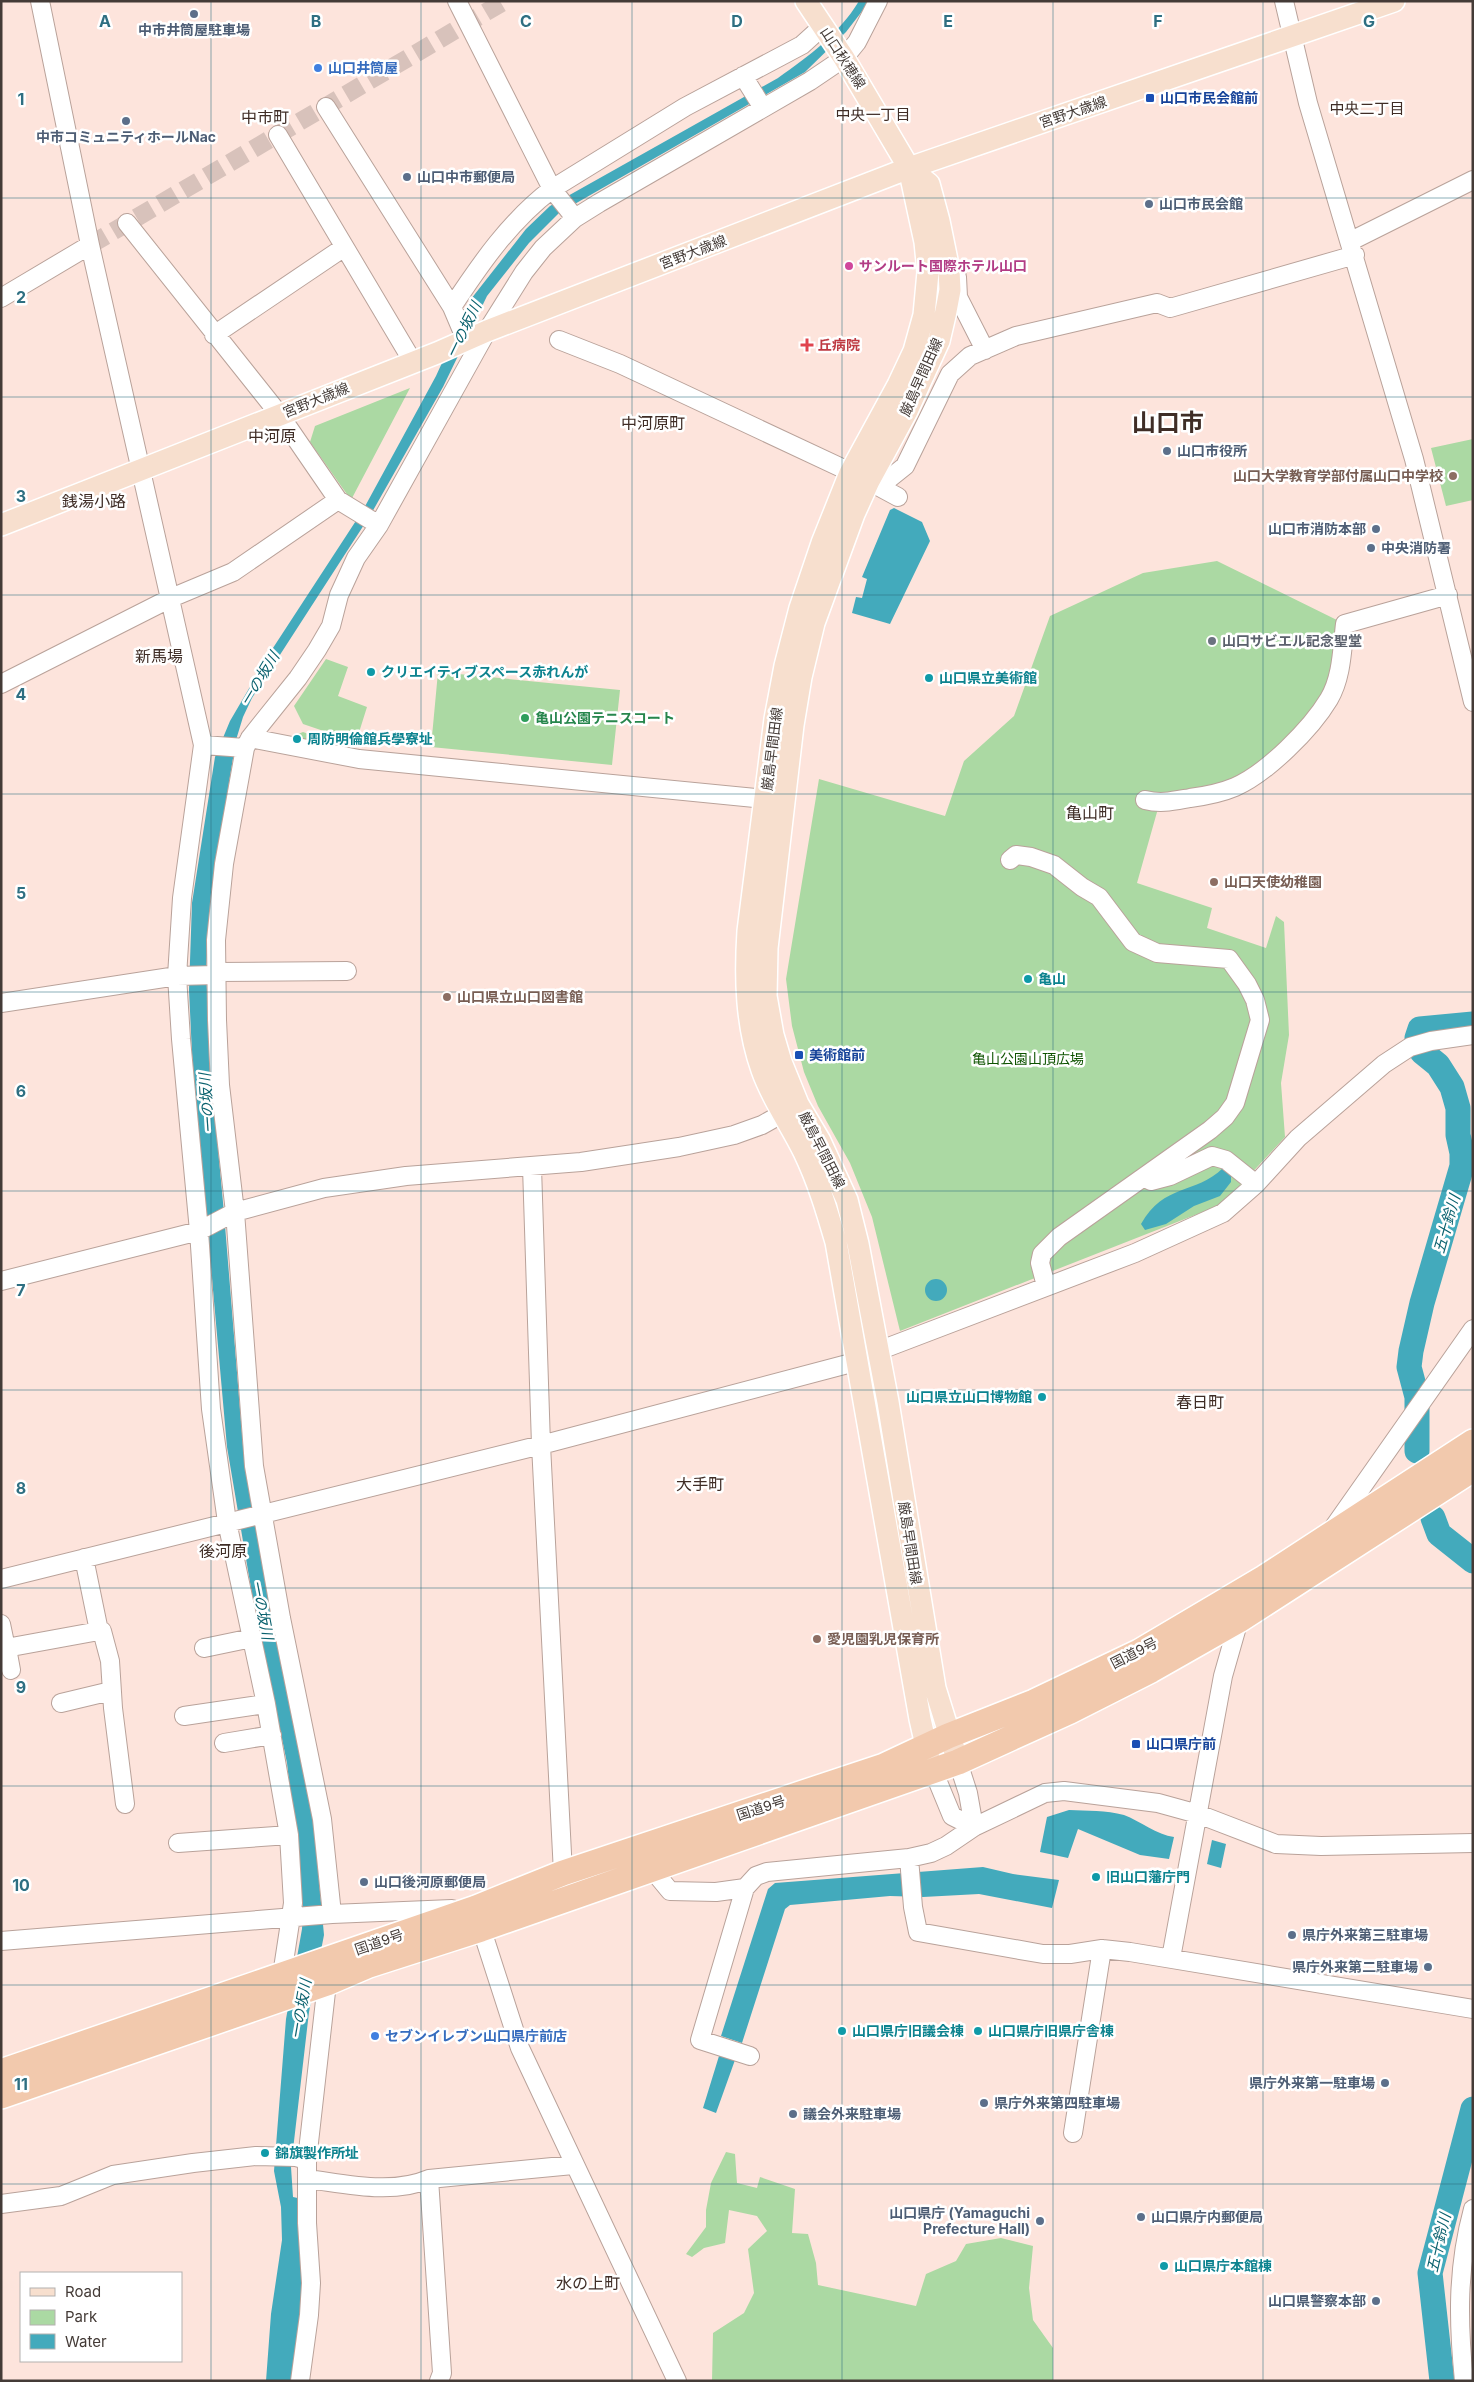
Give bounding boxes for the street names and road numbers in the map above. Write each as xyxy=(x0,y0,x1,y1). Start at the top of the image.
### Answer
street label: 山口秋穂線 xyxy=(817,24,870,92)
street label: 宮野大歳線 xyxy=(1037,92,1109,131)
street label: 宮野大歳線 xyxy=(657,231,729,272)
street label: 厳島早間田線 xyxy=(896,335,945,419)
street label: 宮野大歳線 xyxy=(280,379,351,421)
street label: 厳島早間田線 xyxy=(758,706,785,792)
street label: 厳島早間田線 xyxy=(796,1108,849,1191)
street label: 厳島早間田線 xyxy=(896,1500,925,1586)
street label: 国道9号 xyxy=(1107,1633,1160,1672)
street label: 国道9号 xyxy=(734,1792,788,1823)
street label: 国道9号 xyxy=(352,1925,406,1958)

